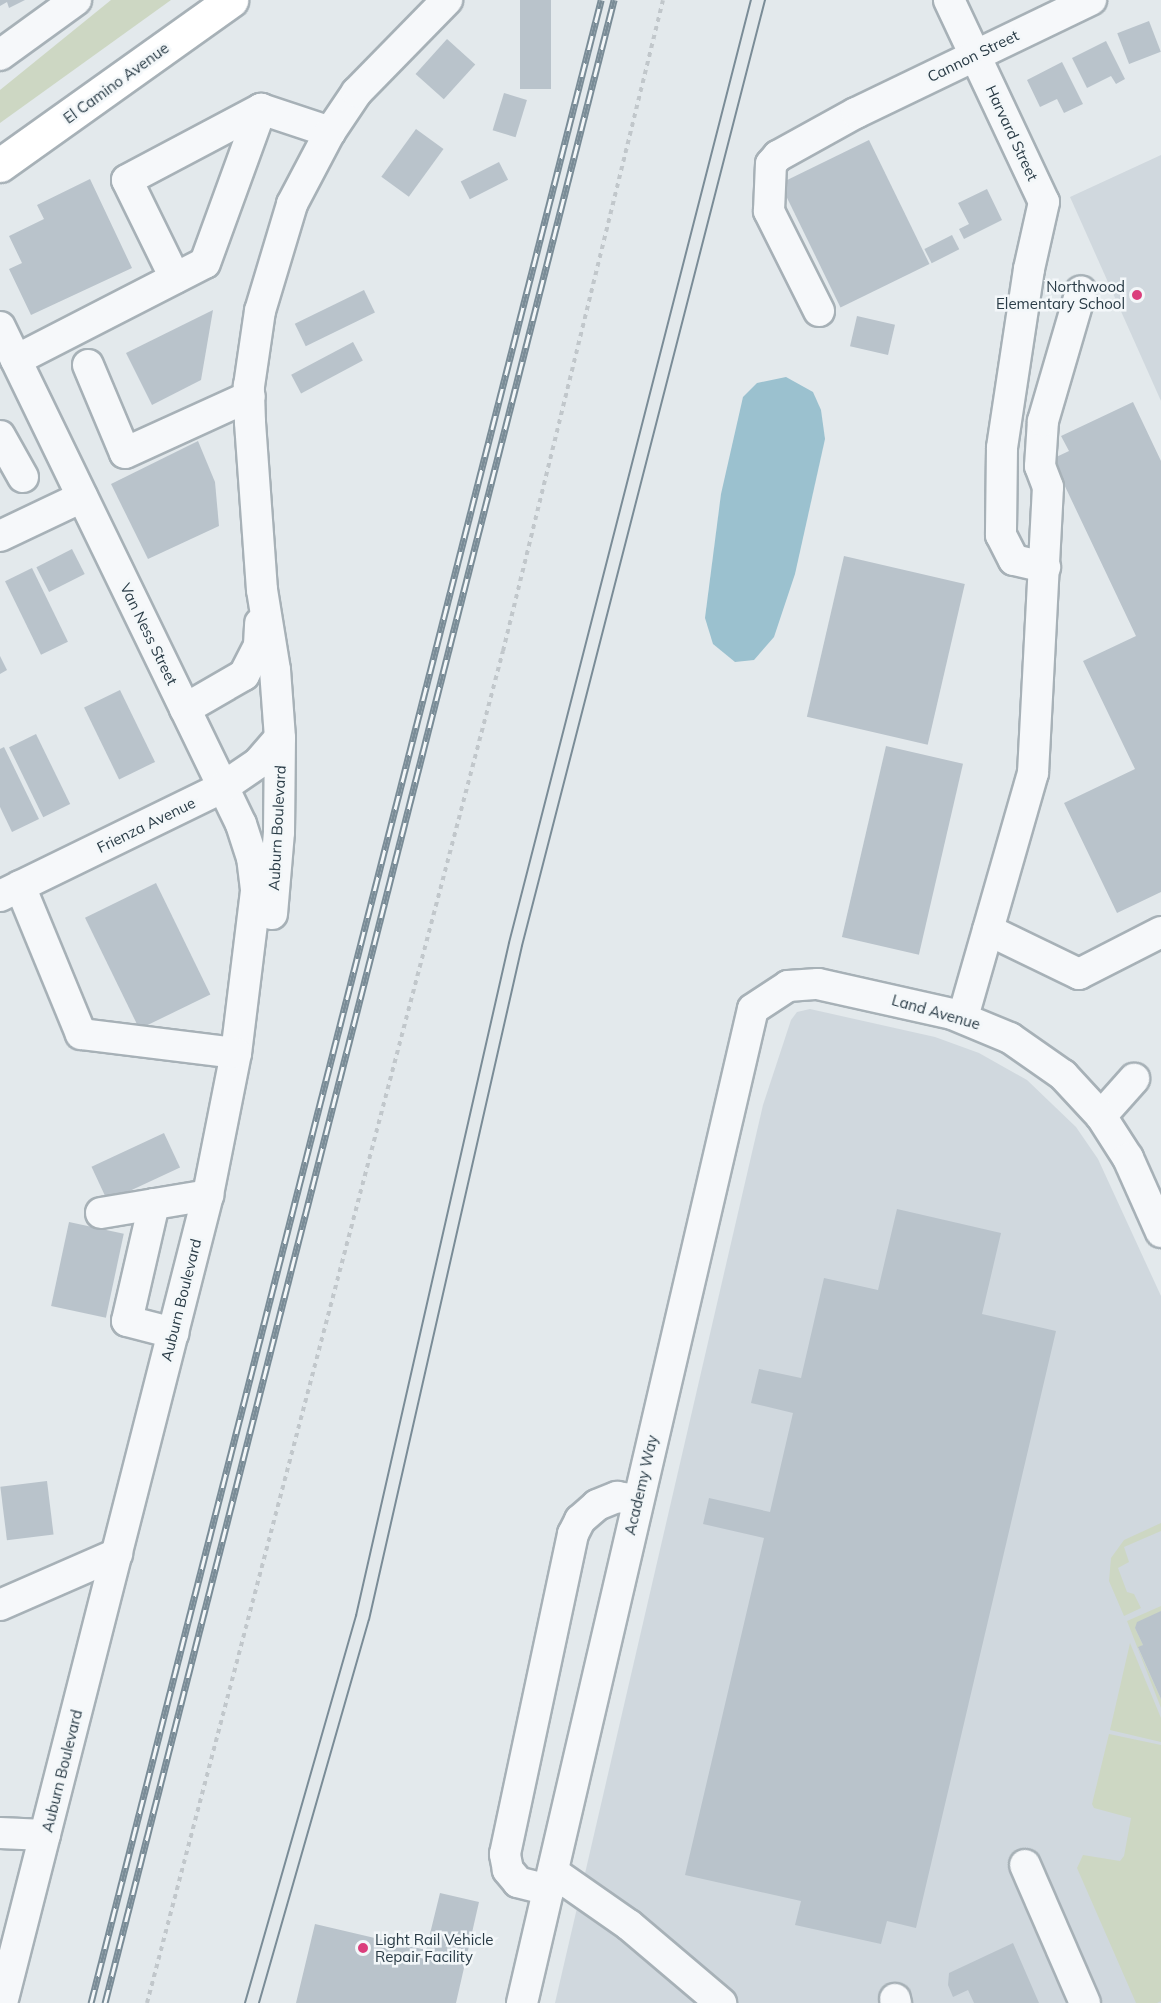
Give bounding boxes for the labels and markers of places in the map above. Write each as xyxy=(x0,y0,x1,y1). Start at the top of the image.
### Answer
place label: Northwood Elementary School xyxy=(996,277,1125,312)
marker: Northwood Elementary School xyxy=(1130,288,1144,302)
place label: Light Rail Vehicle Repair Facility xyxy=(375,1930,493,1965)
marker: Light Rail Vehicle Repair Facility xyxy=(356,1941,370,1955)

